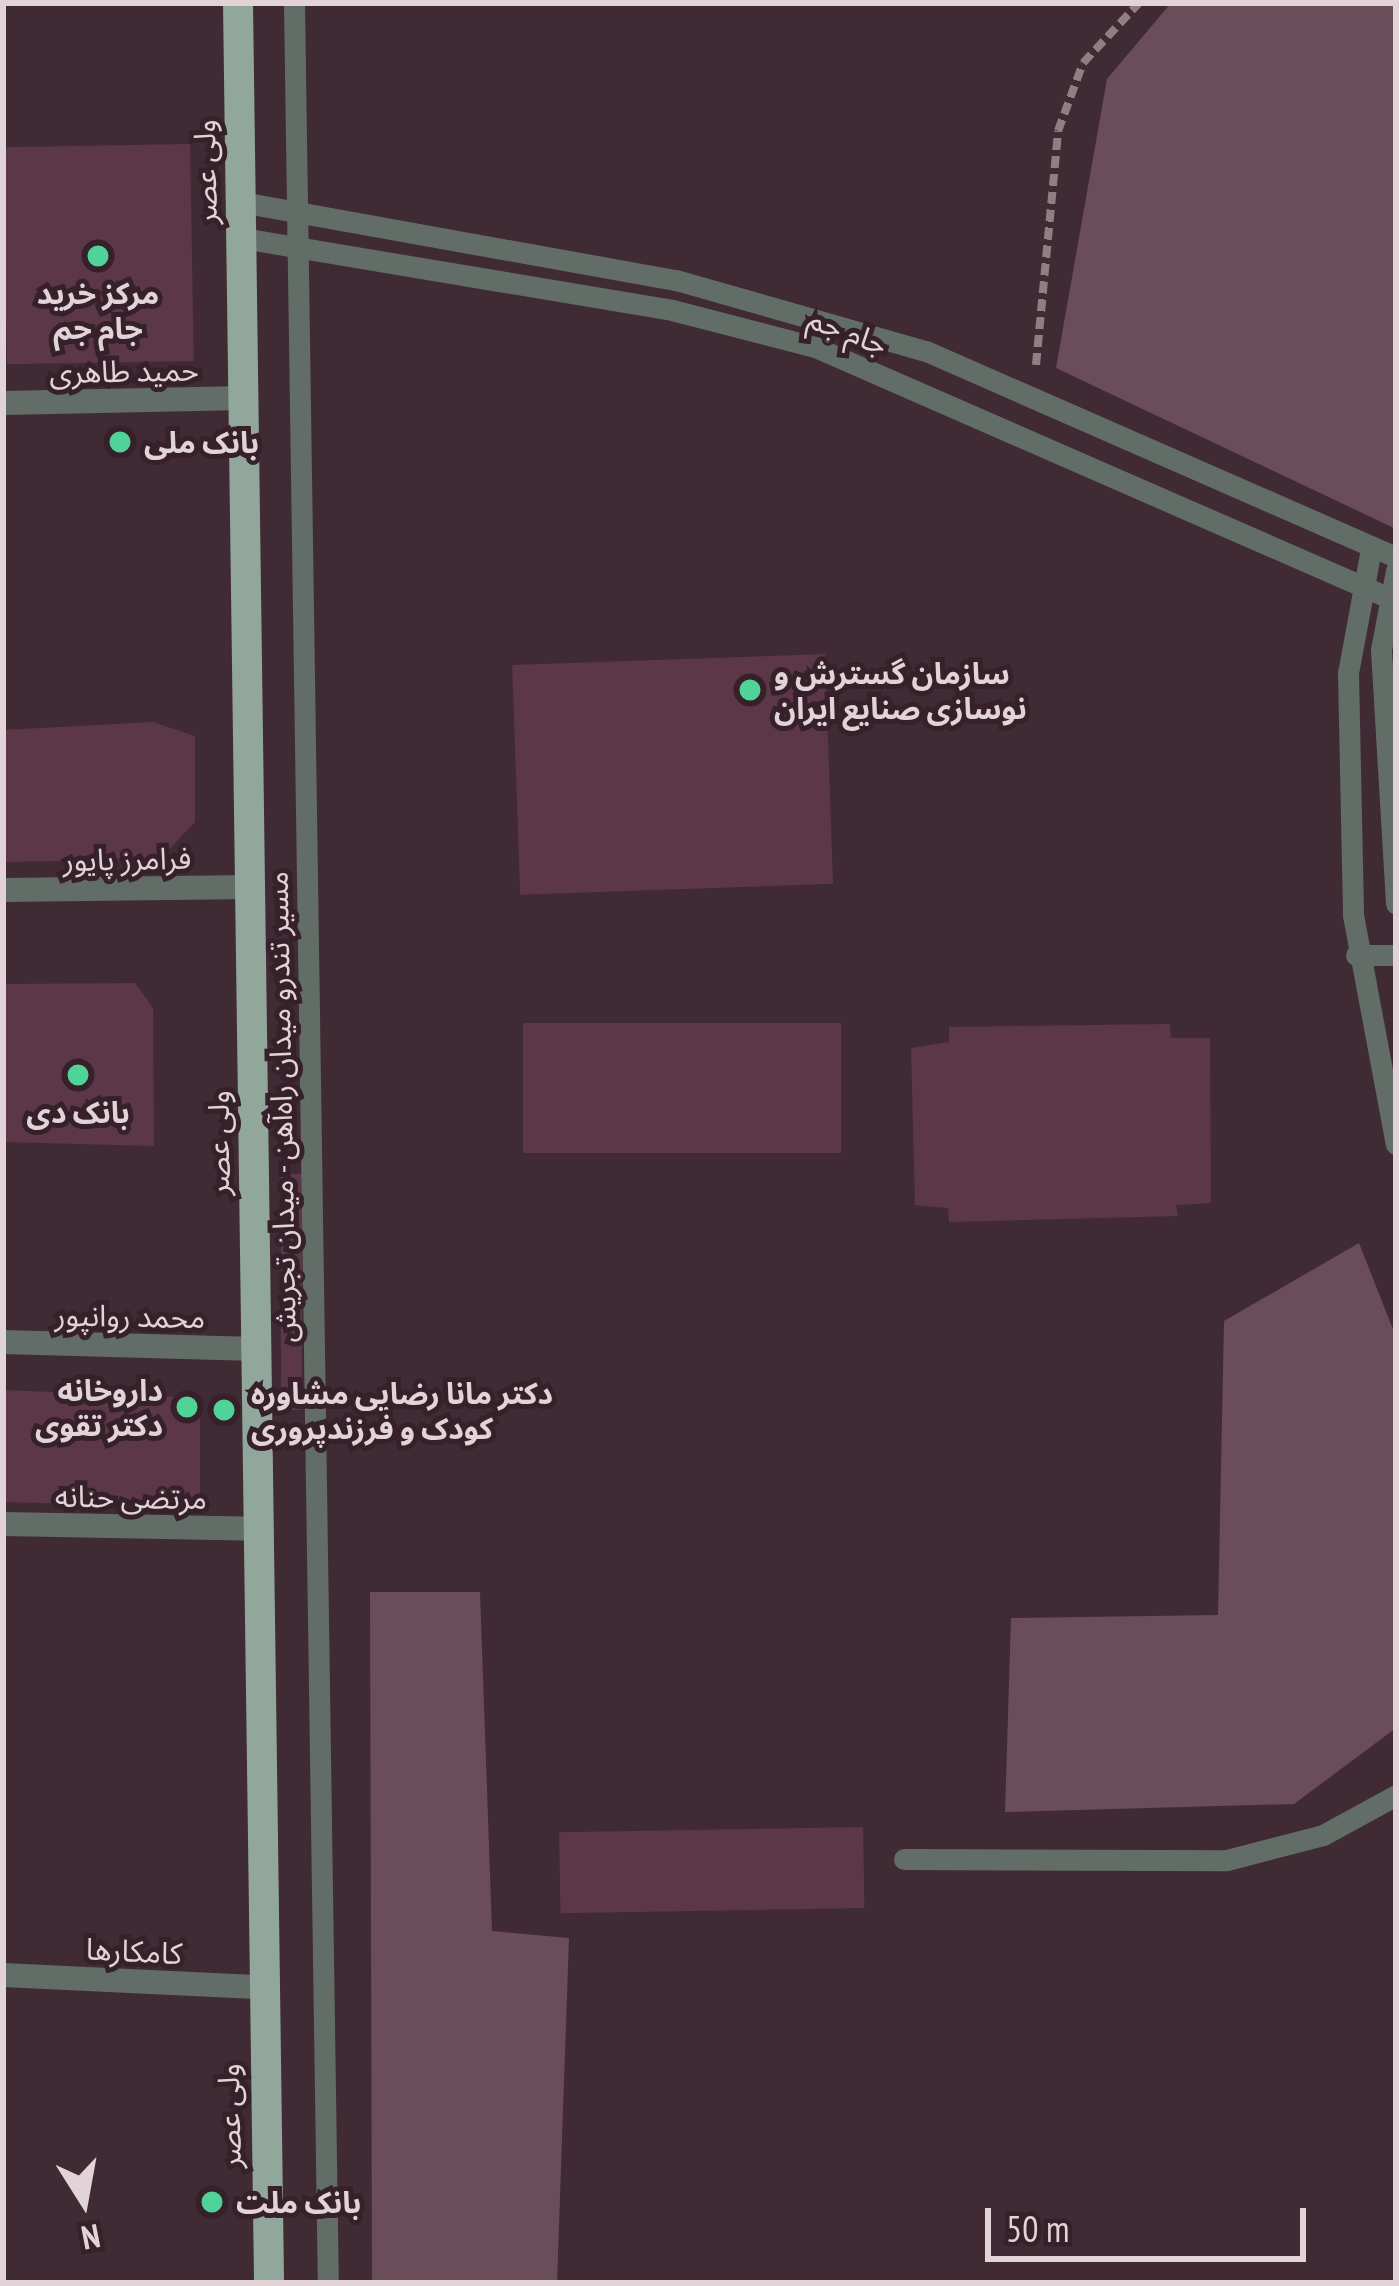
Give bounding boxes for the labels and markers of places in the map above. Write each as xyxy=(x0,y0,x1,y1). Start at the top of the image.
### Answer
marker: مرکز خرید جام جم xyxy=(85,243,111,269)
place label: مرکز خرید جام جم xyxy=(37,275,159,346)
place label: بانک ملی xyxy=(144,424,259,460)
marker: بانک ملی xyxy=(107,429,133,455)
place label: سازمان گسترش و نوسازی صنایع ایران xyxy=(774,655,1027,726)
marker: سازمان گسترش و نوسازی صنایع ایران xyxy=(737,677,763,703)
marker: بانک دی xyxy=(65,1062,91,1088)
place label: بانک دی xyxy=(26,1094,130,1130)
place label: داروخانه دکتر تقوی xyxy=(35,1372,163,1442)
place label: دکتر مانا رضایی مشاوره کودک و فرزندپروری xyxy=(251,1375,553,1446)
marker: داروخانه دکتر تقوی xyxy=(174,1394,200,1420)
marker: دکتر مانا رضایی مشاوره کودک و فرزندپروری xyxy=(208,1394,240,1426)
place label: بانک ملت xyxy=(236,2184,361,2220)
marker: بانک ملت xyxy=(199,2189,225,2215)

